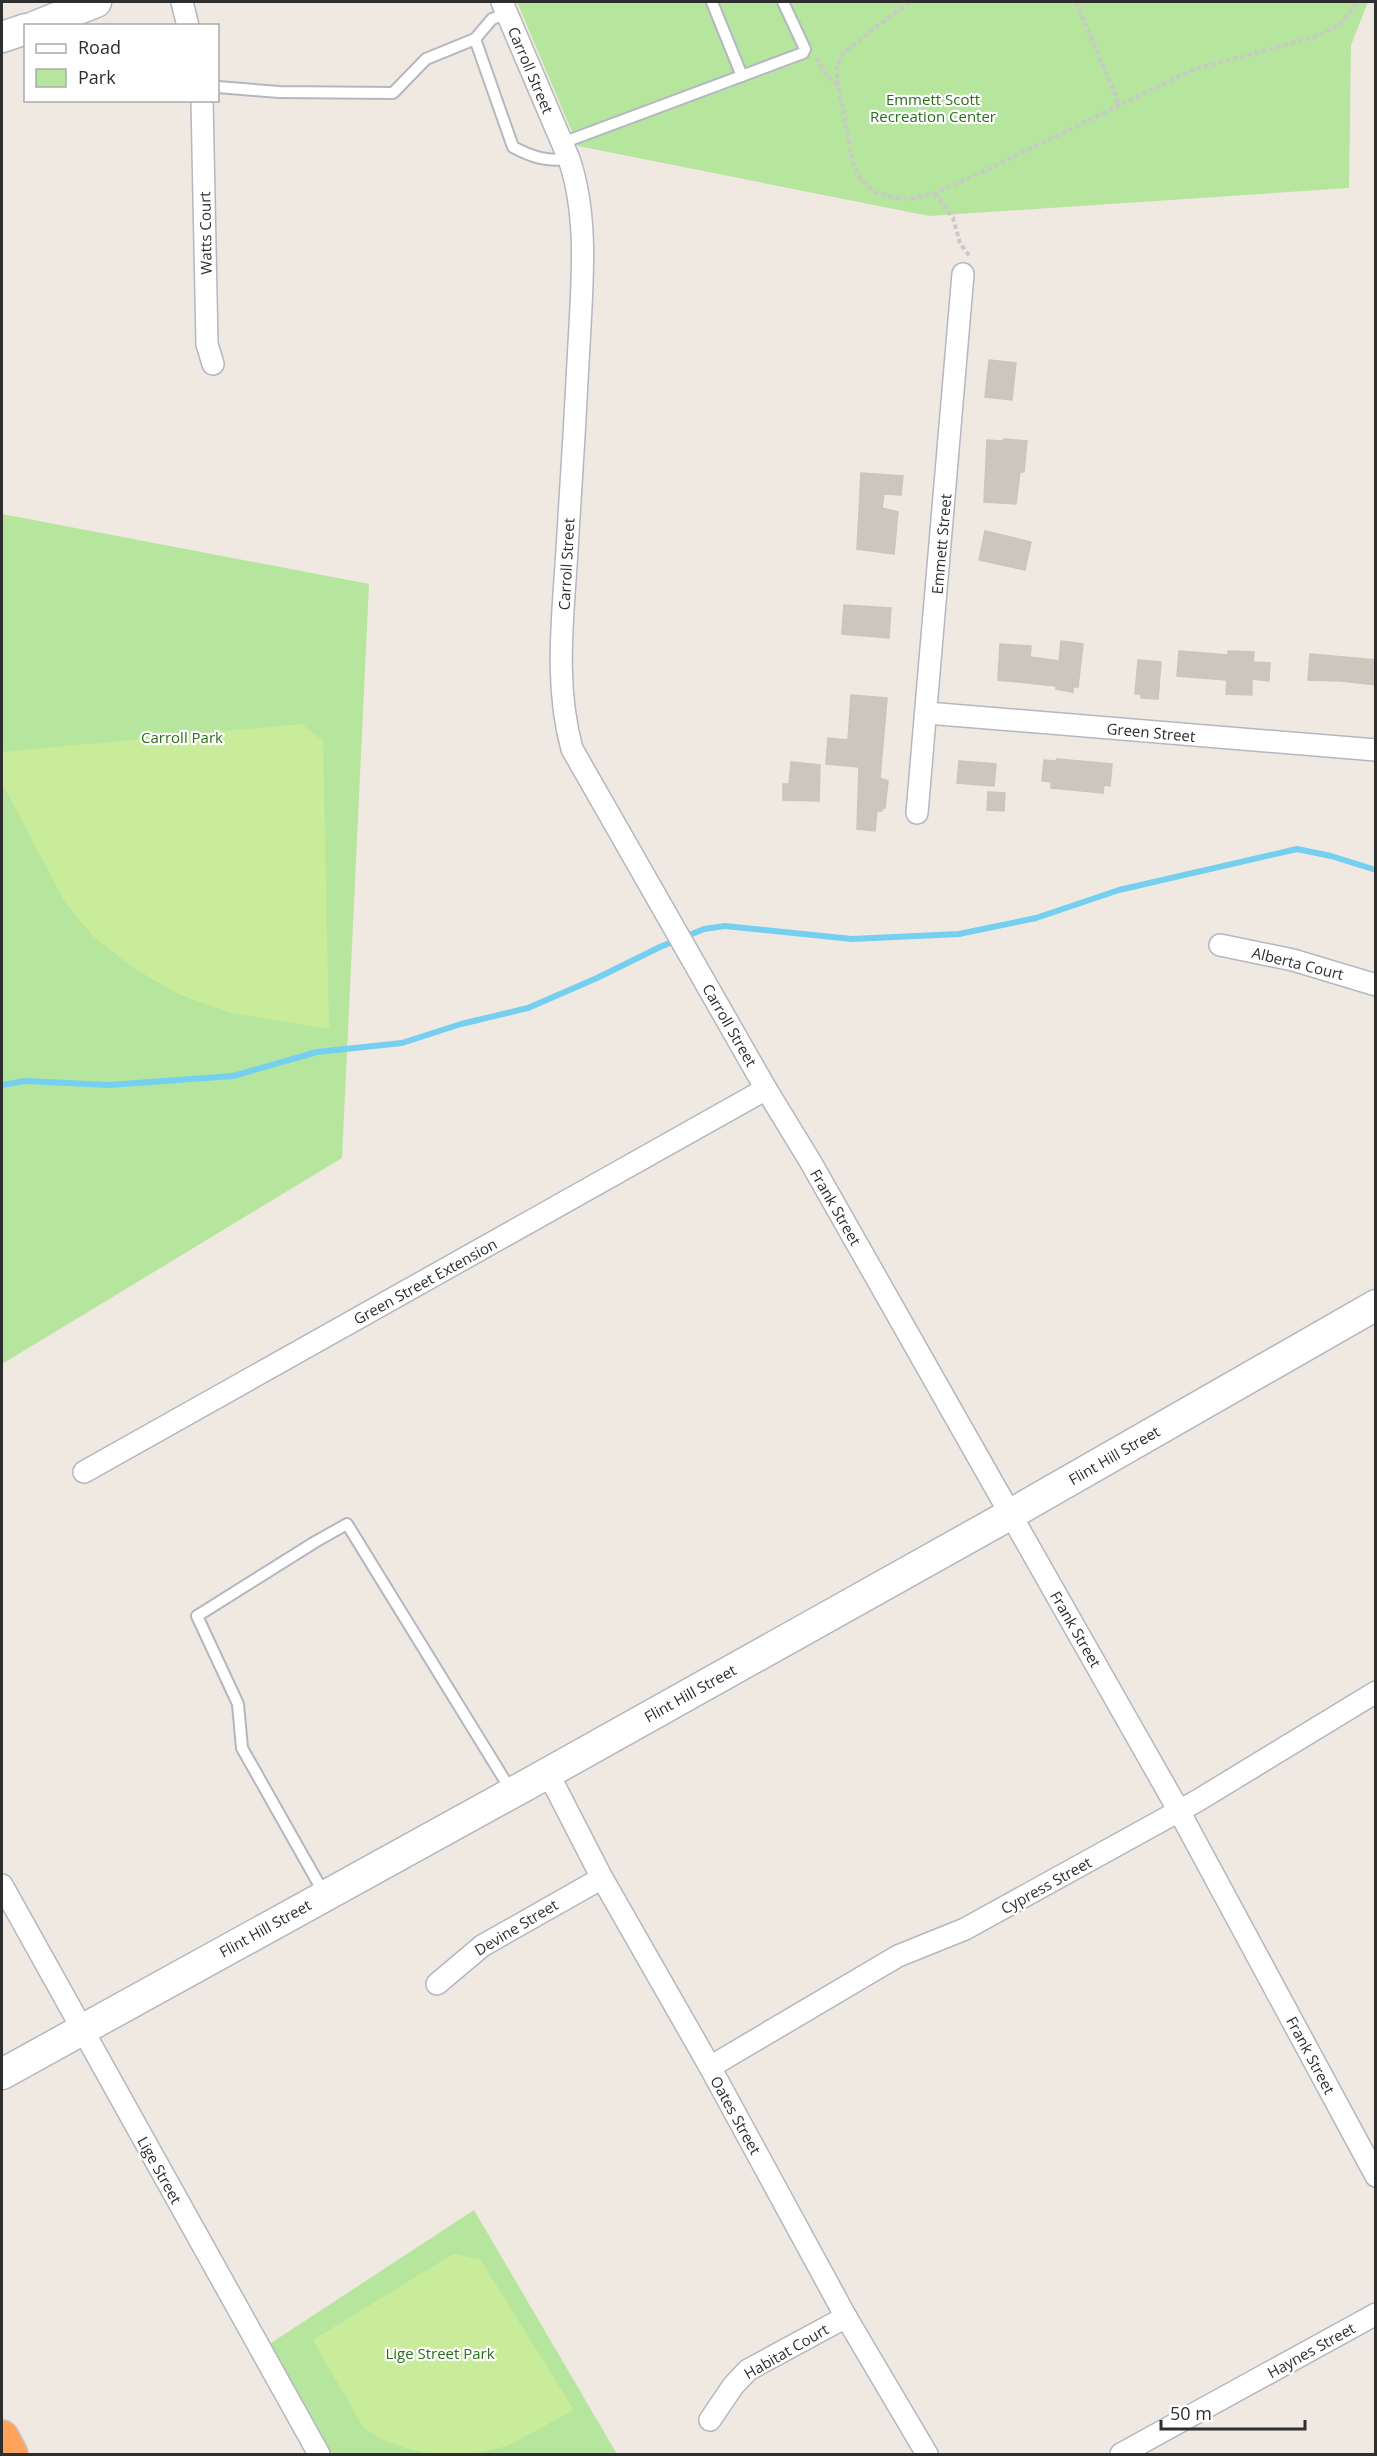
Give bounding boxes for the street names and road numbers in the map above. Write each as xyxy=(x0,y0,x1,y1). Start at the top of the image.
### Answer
street label: Carroll Street xyxy=(504,24,558,116)
street label: Watts Court xyxy=(194,191,216,275)
street label: Emmett Street xyxy=(927,493,955,595)
street label: Carroll Street xyxy=(554,517,578,611)
street label: Green Street xyxy=(1106,718,1196,746)
street label: Alberta Court xyxy=(1250,942,1346,984)
street label: Carroll Street xyxy=(698,980,762,1070)
street label: Frank Street xyxy=(806,1165,866,1249)
street label: Green Street Extension xyxy=(350,1233,500,1329)
street label: Flint Hill Street xyxy=(1065,1421,1163,1489)
street label: Frank Street xyxy=(1046,1587,1106,1671)
street label: Flint Hill Street xyxy=(641,1660,739,1726)
street label: Cypress Street xyxy=(997,1852,1095,1918)
street label: Devine Street xyxy=(471,1894,561,1960)
street label: Flint Hill Street xyxy=(216,1895,314,1961)
street label: Frank Street xyxy=(1282,2013,1340,2097)
street label: Oates Street xyxy=(706,2072,766,2158)
street label: Lige Street xyxy=(133,2133,187,2207)
street label: Haynes Street xyxy=(1264,2318,1358,2382)
street label: Habitat Court xyxy=(740,2319,832,2383)

